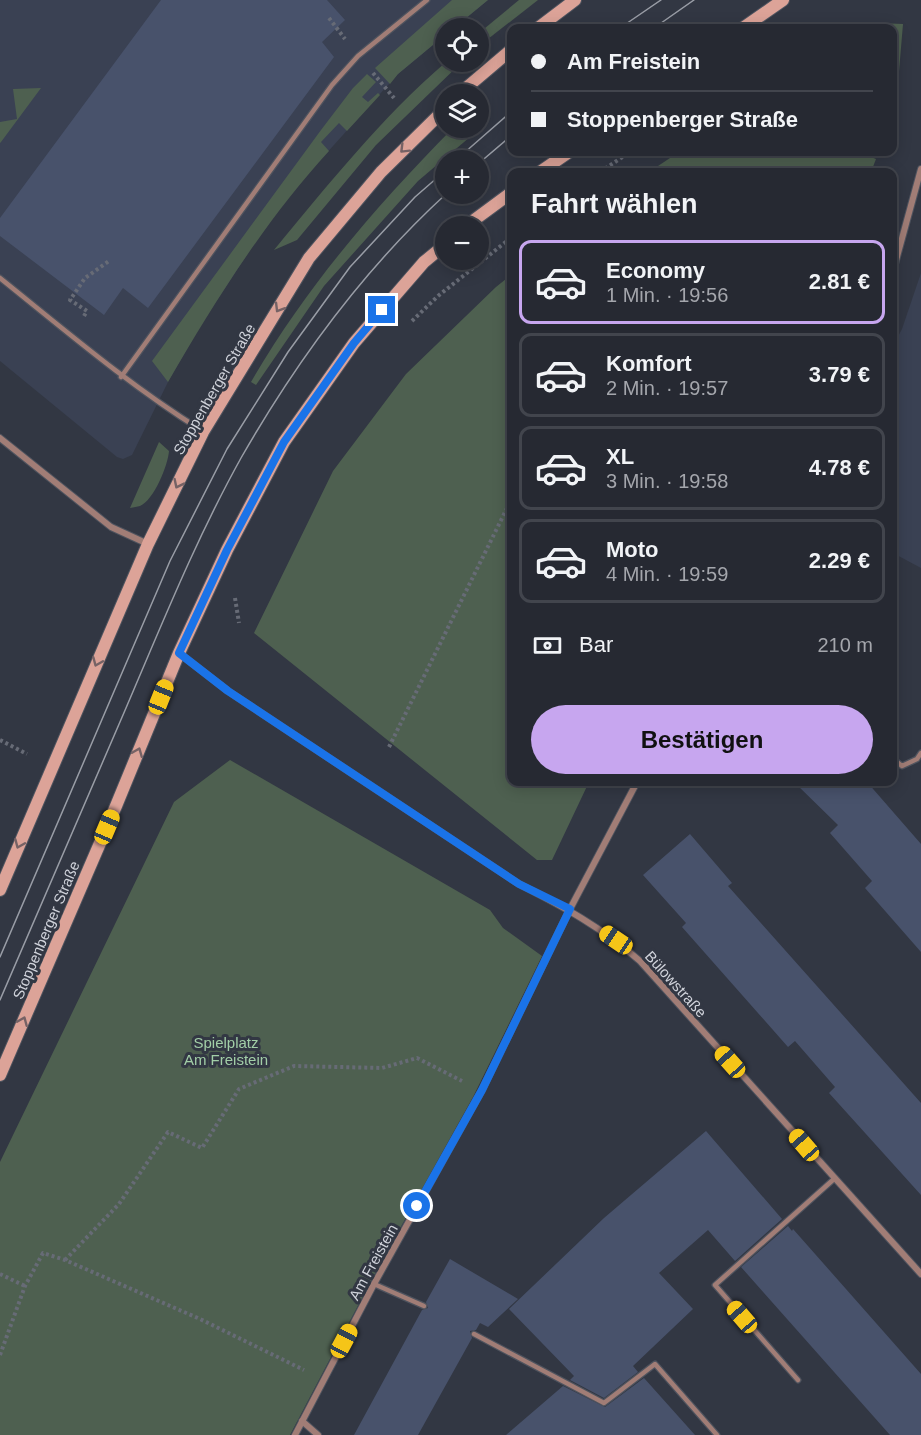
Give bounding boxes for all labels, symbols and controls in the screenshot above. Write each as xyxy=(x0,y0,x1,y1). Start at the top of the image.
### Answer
map controls xyxy=(435,18,489,270)
button: locate xyxy=(435,18,489,72)
text: Am Freistein xyxy=(567,49,700,74)
button: layers xyxy=(435,84,489,138)
text: Stoppenberger Straße xyxy=(567,107,798,132)
one-way arrow xyxy=(401,142,412,153)
button: + xyxy=(435,150,489,204)
text: Fahrt wählen xyxy=(531,189,698,219)
button: − xyxy=(435,216,489,270)
icon: car xyxy=(534,255,588,309)
text: Economy xyxy=(606,258,705,283)
text: 2.81 € xyxy=(809,269,870,294)
text: 1 Min. · 19:56 xyxy=(606,284,728,306)
route end xyxy=(368,296,395,323)
one-way arrow xyxy=(274,302,286,312)
street label: Stoppenberger Straße xyxy=(170,320,258,458)
icon: car xyxy=(534,348,588,402)
text: Komfort xyxy=(606,351,692,376)
text: 3.79 € xyxy=(809,362,870,387)
text: 2 Min. · 19:57 xyxy=(606,377,728,399)
icon: car xyxy=(534,441,588,495)
text: XL xyxy=(606,444,634,469)
text: 4.78 € xyxy=(809,455,870,480)
text: 3 Min. · 19:58 xyxy=(606,470,728,492)
one-way arrow xyxy=(173,478,185,489)
icon: car xyxy=(534,534,588,588)
text: Moto xyxy=(606,537,659,562)
text: 2.29 € xyxy=(809,548,870,573)
text: 4 Min. · 19:59 xyxy=(606,563,728,585)
icon: cash xyxy=(531,629,564,662)
text: Bar xyxy=(579,632,613,657)
text: 210 m xyxy=(817,634,873,656)
one-way arrow xyxy=(93,655,105,666)
car xyxy=(146,677,176,717)
button: Bestätigen xyxy=(531,705,873,774)
one-way arrow xyxy=(131,748,143,759)
car xyxy=(92,807,122,847)
one-way arrow xyxy=(14,838,26,849)
street label: Stoppenberger Straße xyxy=(9,858,83,1002)
car xyxy=(596,922,636,958)
street label: Bülowstraße xyxy=(642,947,710,1021)
one-way arrow xyxy=(16,1016,28,1027)
park label: Spielplatz Am Freistein xyxy=(184,1034,268,1068)
car xyxy=(711,1043,749,1081)
car xyxy=(785,1126,823,1164)
route start xyxy=(403,1192,430,1219)
street label: Am Freistein xyxy=(345,1221,401,1303)
car xyxy=(723,1298,761,1336)
car xyxy=(328,1321,360,1361)

